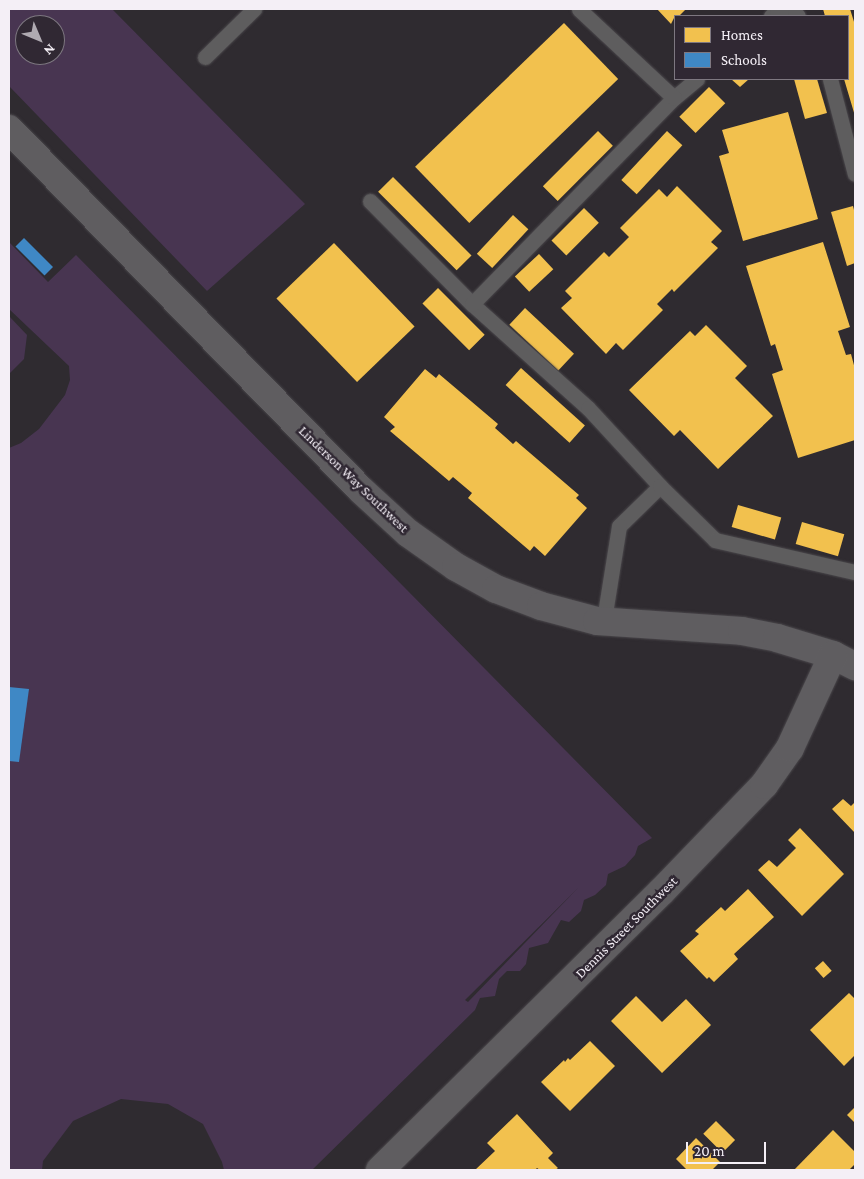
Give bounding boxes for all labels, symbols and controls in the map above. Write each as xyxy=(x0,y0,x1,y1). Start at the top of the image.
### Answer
north arrow xyxy=(15,15,65,65)
legend xyxy=(674,15,849,80)
text: Homes xyxy=(721,27,763,43)
text: N xyxy=(41,41,59,59)
text: Schools xyxy=(721,52,767,68)
street label: Linderson Way Southwest xyxy=(296,422,412,536)
street label: Dennis Street Southwest xyxy=(572,873,680,981)
scale bar xyxy=(689,1132,769,1164)
text: 20 m xyxy=(694,1143,725,1159)

